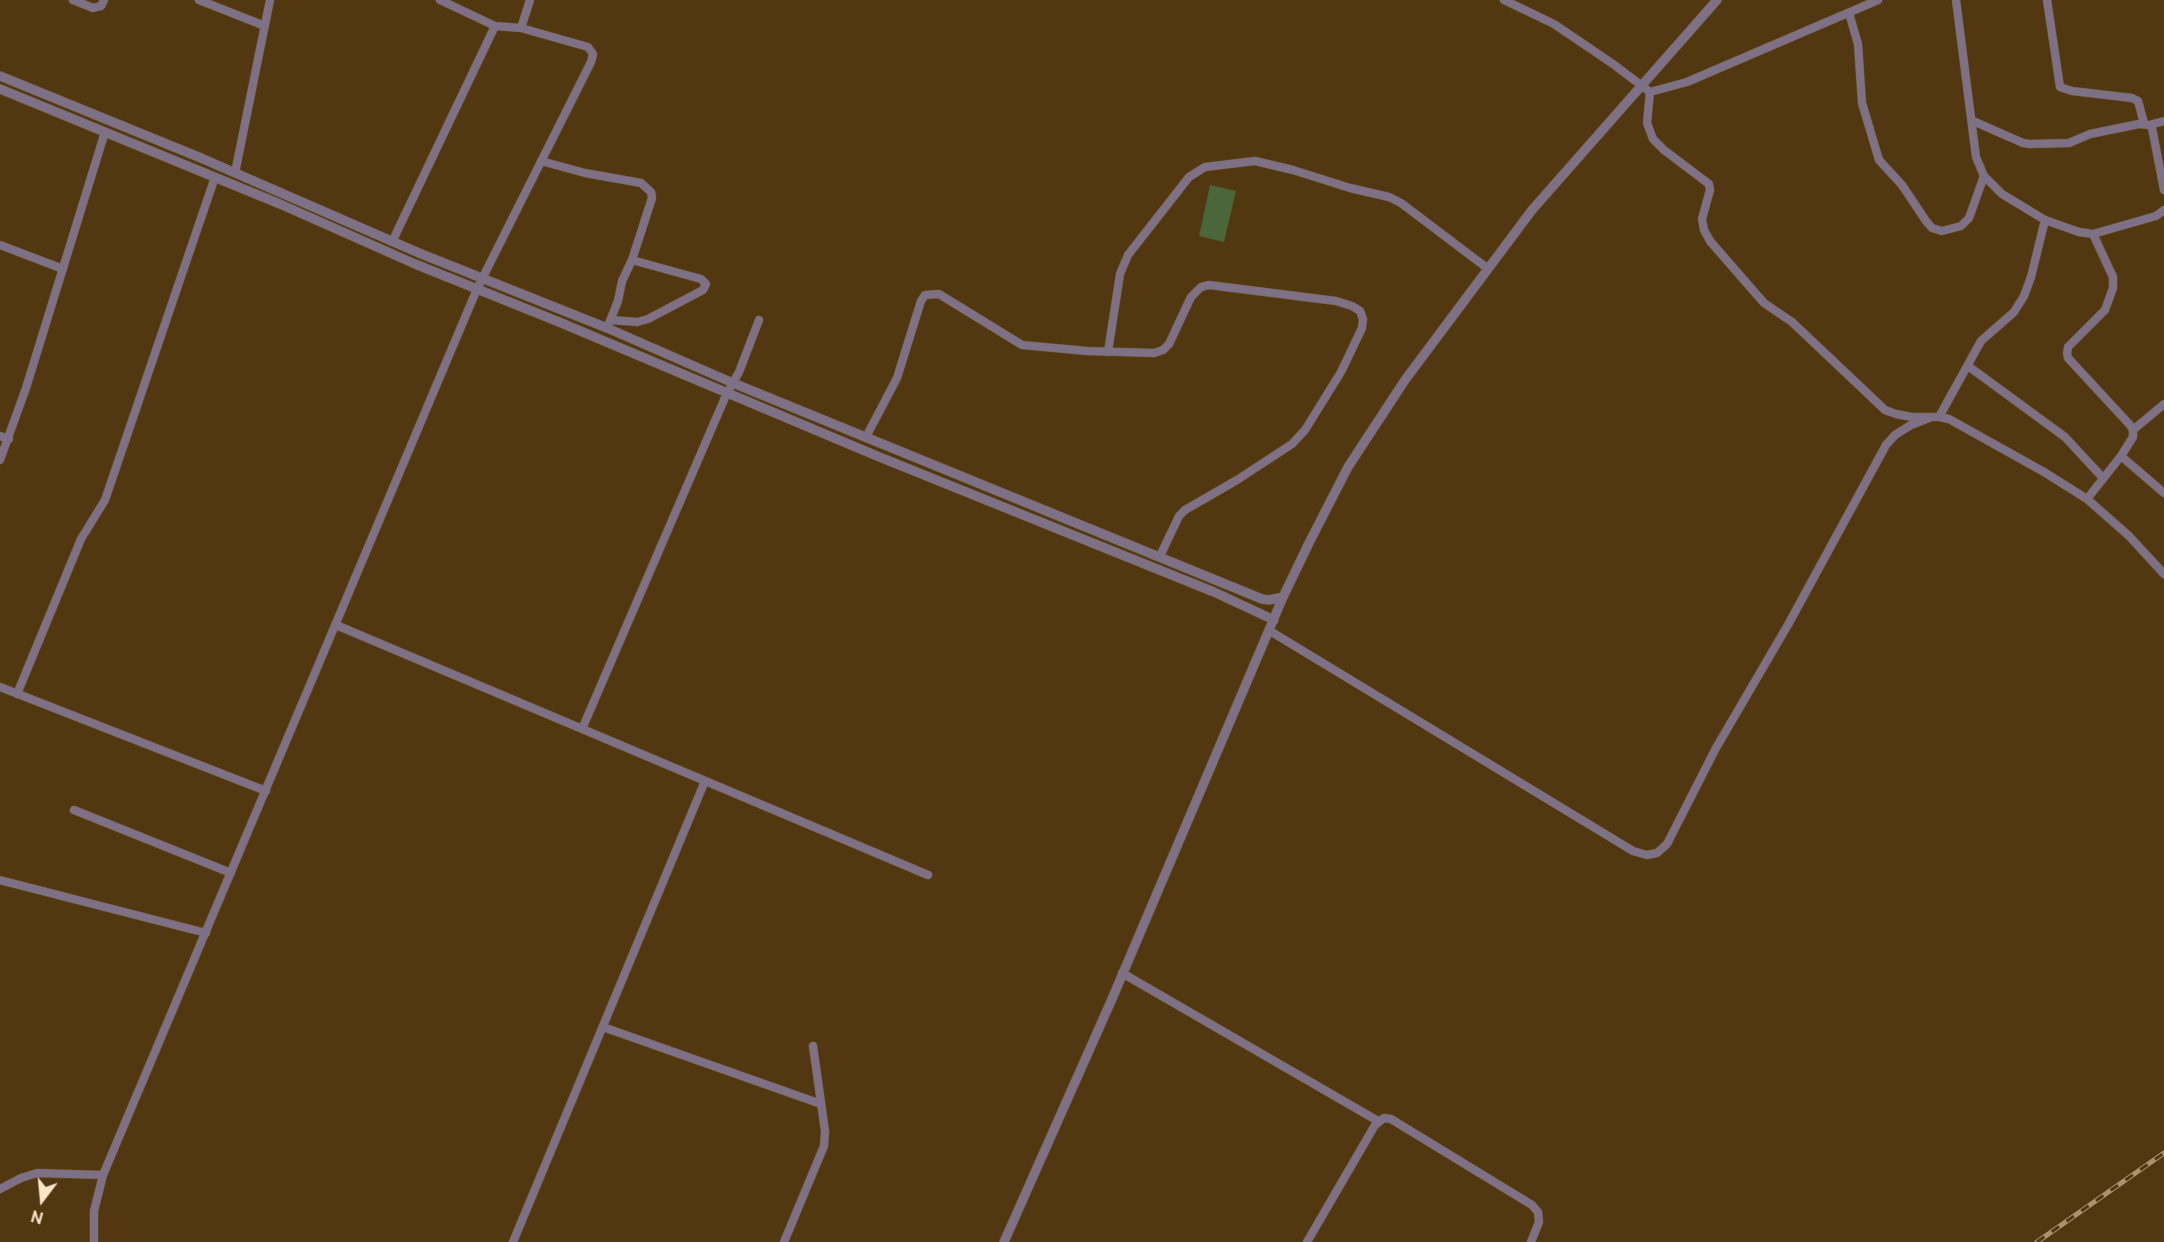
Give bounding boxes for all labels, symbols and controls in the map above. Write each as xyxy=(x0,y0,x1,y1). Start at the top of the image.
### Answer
north arrow xyxy=(12,1170,72,1230)
text: N xyxy=(29,1207,45,1228)

